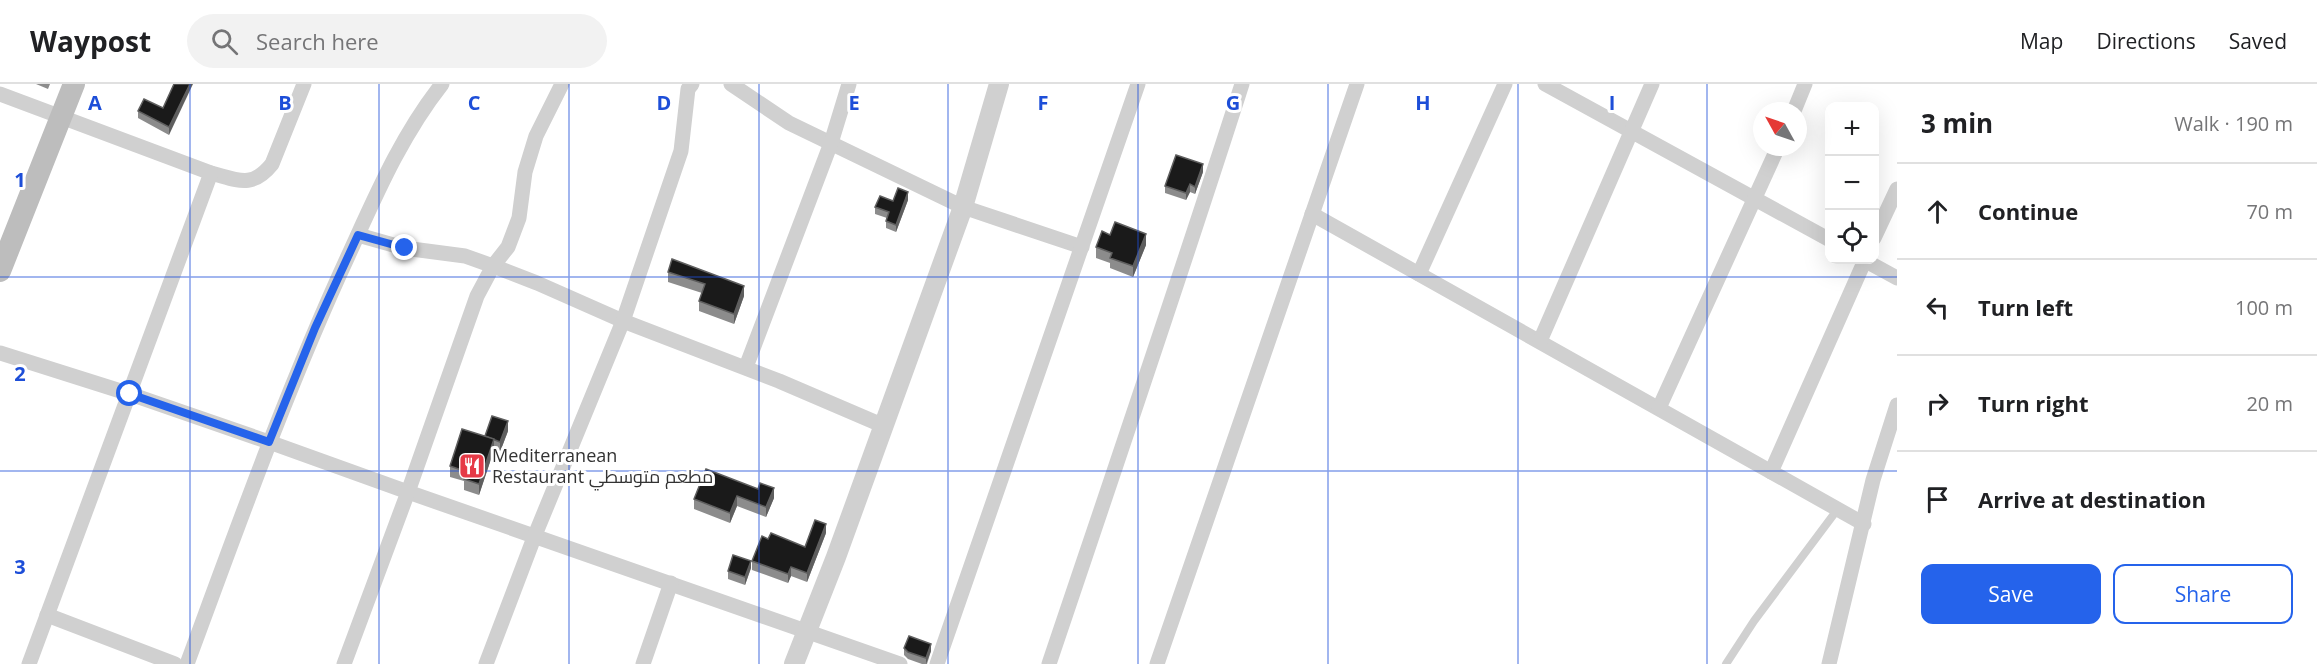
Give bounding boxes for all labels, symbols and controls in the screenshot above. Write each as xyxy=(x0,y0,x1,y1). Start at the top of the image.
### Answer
search box xyxy=(187,14,607,68)
text: Waypost xyxy=(30,22,151,60)
icon: search xyxy=(208,25,241,58)
text: Search here xyxy=(256,26,379,56)
text: Map xyxy=(2020,27,2063,55)
text: Directions xyxy=(2096,27,2196,55)
text: Saved xyxy=(2229,27,2287,55)
text: A xyxy=(88,89,102,116)
text: B xyxy=(278,89,292,116)
text: C xyxy=(468,89,481,116)
text: D xyxy=(657,89,671,116)
text: E xyxy=(848,89,860,116)
text: F xyxy=(1038,89,1048,116)
text: G xyxy=(1226,89,1240,116)
text: H xyxy=(1415,89,1431,116)
text: I xyxy=(1609,89,1615,116)
north arrow xyxy=(1753,102,1807,156)
map controls xyxy=(1825,102,1879,264)
button: + xyxy=(1825,102,1879,156)
text: 3 min xyxy=(1921,105,1993,141)
text: Walk · 190 m xyxy=(2174,110,2293,137)
button: − xyxy=(1825,156,1879,210)
text: 1 xyxy=(14,166,26,193)
icon: ahead xyxy=(1921,195,1954,228)
text: Continue xyxy=(1978,196,2078,226)
text: 70 m xyxy=(2246,198,2293,225)
button: locate xyxy=(1825,210,1879,264)
route end xyxy=(391,234,417,260)
icon: left xyxy=(1921,291,1954,324)
text: Turn left xyxy=(1978,292,2073,322)
text: 100 m xyxy=(2235,294,2293,321)
text: 2 xyxy=(14,360,26,387)
route start xyxy=(116,380,142,406)
icon: right xyxy=(1921,387,1954,420)
text: Turn right xyxy=(1978,388,2089,418)
text: 20 m xyxy=(2246,390,2293,417)
place label: Mediterranean Restaurant مطعم متوسطي xyxy=(492,443,713,491)
restaurant icon: Mediterranean Restaurant مطعم متوسطي xyxy=(457,451,487,481)
icon: arrive xyxy=(1921,483,1954,516)
text: Arrive at destination xyxy=(1978,484,2206,514)
text: 3 xyxy=(14,553,26,580)
button: Save xyxy=(1921,564,2101,624)
button: Share xyxy=(2113,564,2293,624)

